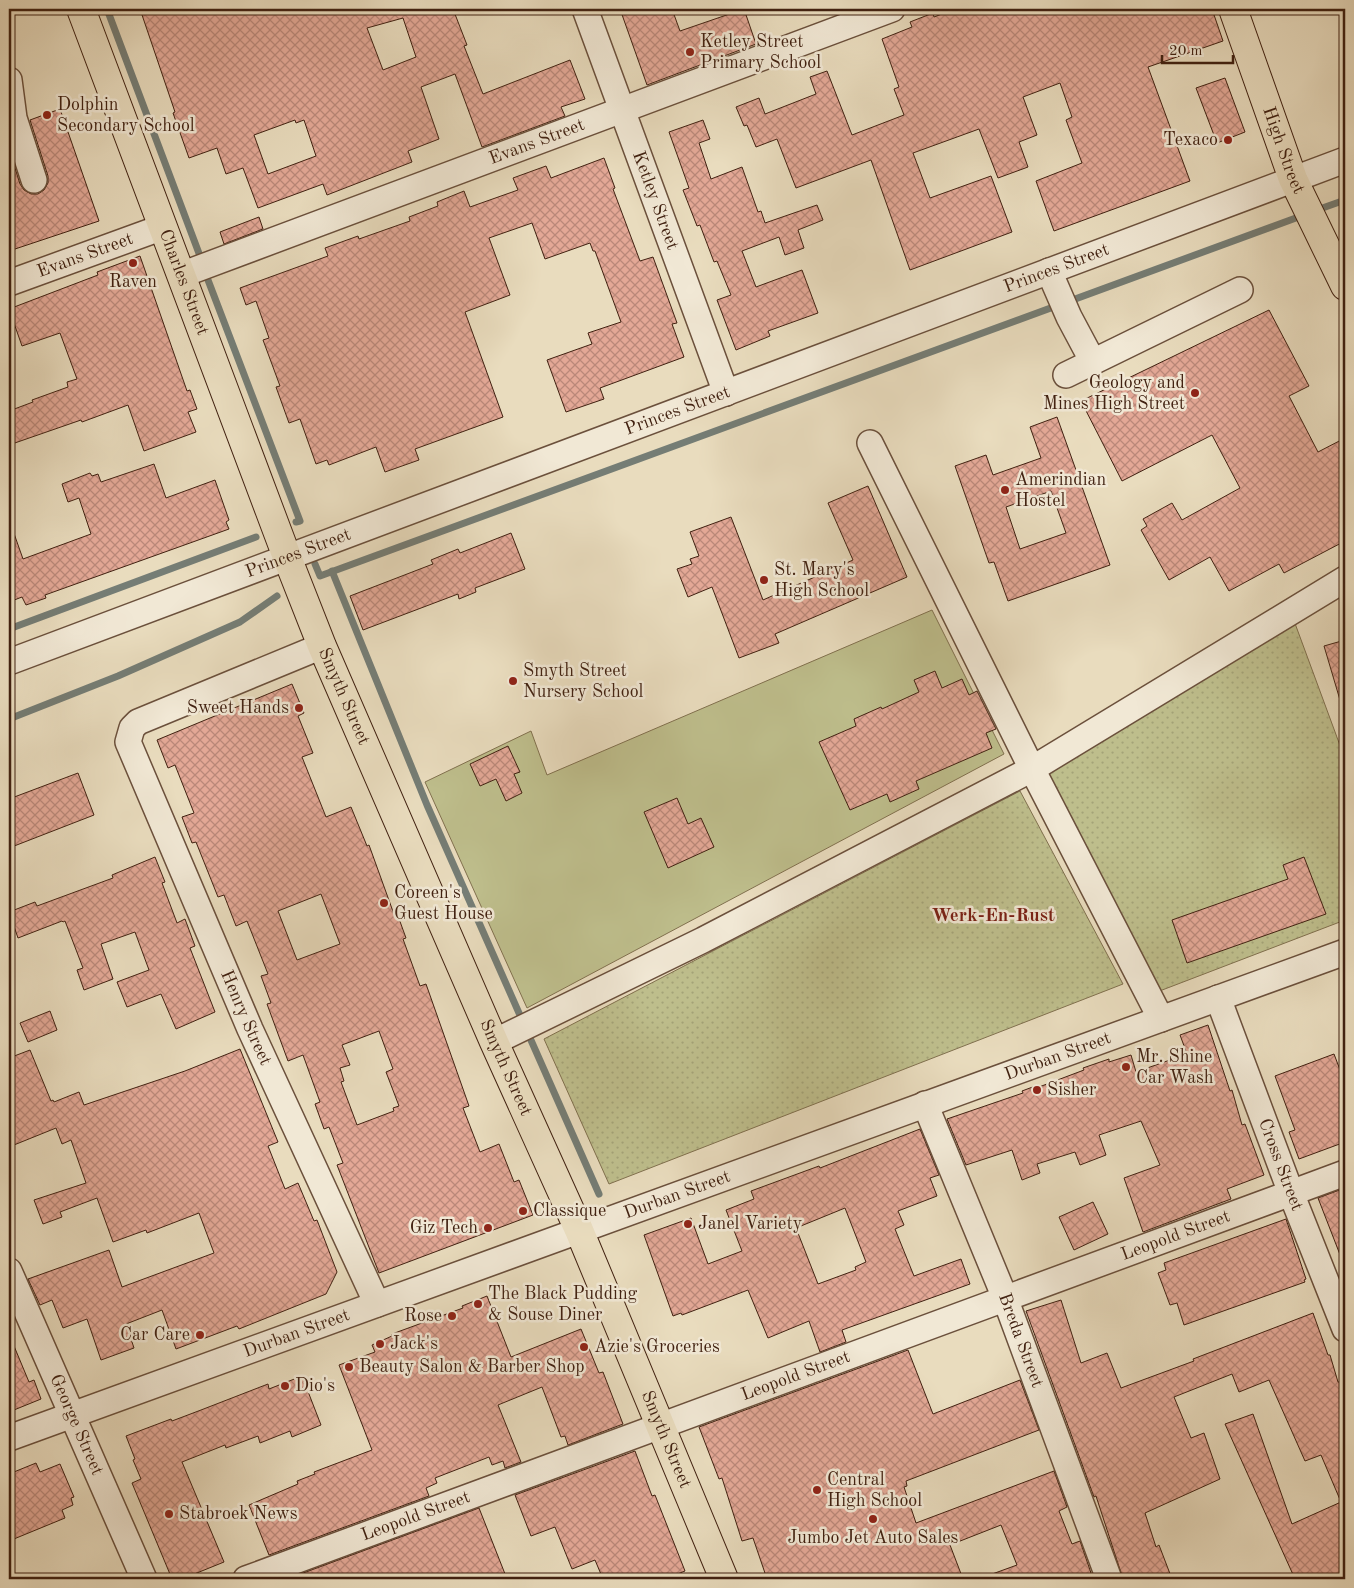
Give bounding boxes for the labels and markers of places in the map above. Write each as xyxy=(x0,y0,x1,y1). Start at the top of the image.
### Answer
place label: Ketley Street Primary School xyxy=(700,33,821,72)
marker: Ketley Street Primary School xyxy=(684,46,696,58)
place label: Dolphin Secondary School xyxy=(57,96,195,135)
marker: Dolphin Secondary School xyxy=(41,109,53,121)
place label: Texaco xyxy=(1163,131,1218,149)
marker: Texaco xyxy=(1222,134,1234,146)
marker: Raven xyxy=(127,257,139,269)
place label: Raven xyxy=(109,273,157,291)
place label: Geology and Mines High Street xyxy=(1043,374,1185,413)
marker: Geology and Mines High Street xyxy=(1189,387,1201,399)
place label: Amerindian Hostel xyxy=(1015,471,1106,510)
marker: Amerindian Hostel xyxy=(999,484,1011,496)
place label: St. Mary's High School xyxy=(774,561,869,600)
marker: St. Mary's High School xyxy=(758,574,770,586)
place label: Smyth Street Nursery School xyxy=(523,662,644,701)
marker: Smyth Street Nursery School xyxy=(507,675,519,687)
place label: Sweet Hands xyxy=(187,699,289,717)
marker: Sweet Hands xyxy=(293,702,305,714)
place label: Coreen's Guest House xyxy=(394,884,493,923)
marker: Coreen's Guest House xyxy=(378,897,390,909)
place label: Mr. Shine Car Wash xyxy=(1136,1048,1214,1087)
marker: Mr. Shine Car Wash xyxy=(1120,1061,1132,1073)
place label: Sisher xyxy=(1047,1081,1097,1099)
marker: Sisher xyxy=(1031,1084,1043,1096)
place label: Classique xyxy=(533,1202,606,1220)
marker: Classique xyxy=(517,1205,529,1217)
place label: Janel Variety xyxy=(698,1215,803,1233)
marker: Janel Variety xyxy=(682,1218,694,1230)
place label: Giz Tech xyxy=(410,1219,478,1237)
marker: Giz Tech xyxy=(482,1222,494,1234)
place label: The Black Pudding & Souse Diner xyxy=(488,1285,638,1324)
marker: The Black Pudding & Souse Diner xyxy=(472,1298,484,1310)
place label: Rose xyxy=(404,1307,442,1325)
marker: Rose xyxy=(446,1310,458,1322)
place label: Car Care xyxy=(120,1326,190,1344)
marker: Car Care xyxy=(194,1329,206,1341)
place label: Jack's xyxy=(390,1335,438,1353)
marker: Jack's xyxy=(374,1338,386,1350)
place label: Azie's Groceries xyxy=(594,1338,720,1356)
marker: Azie's Groceries xyxy=(578,1341,590,1353)
place label: Beauty Salon & Barber Shop xyxy=(359,1358,585,1376)
marker: Beauty Salon & Barber Shop xyxy=(343,1361,355,1373)
place label: Dio's xyxy=(295,1377,335,1395)
marker: Dio's xyxy=(279,1380,291,1392)
place label: Central High School xyxy=(827,1471,922,1510)
marker: Central High School xyxy=(811,1484,823,1496)
place label: Stabroek News xyxy=(179,1505,298,1523)
marker: Stabroek News xyxy=(163,1508,175,1520)
marker: Jumbo Jet Auto Sales xyxy=(867,1513,879,1525)
place label: Jumbo Jet Auto Sales xyxy=(788,1529,959,1547)

